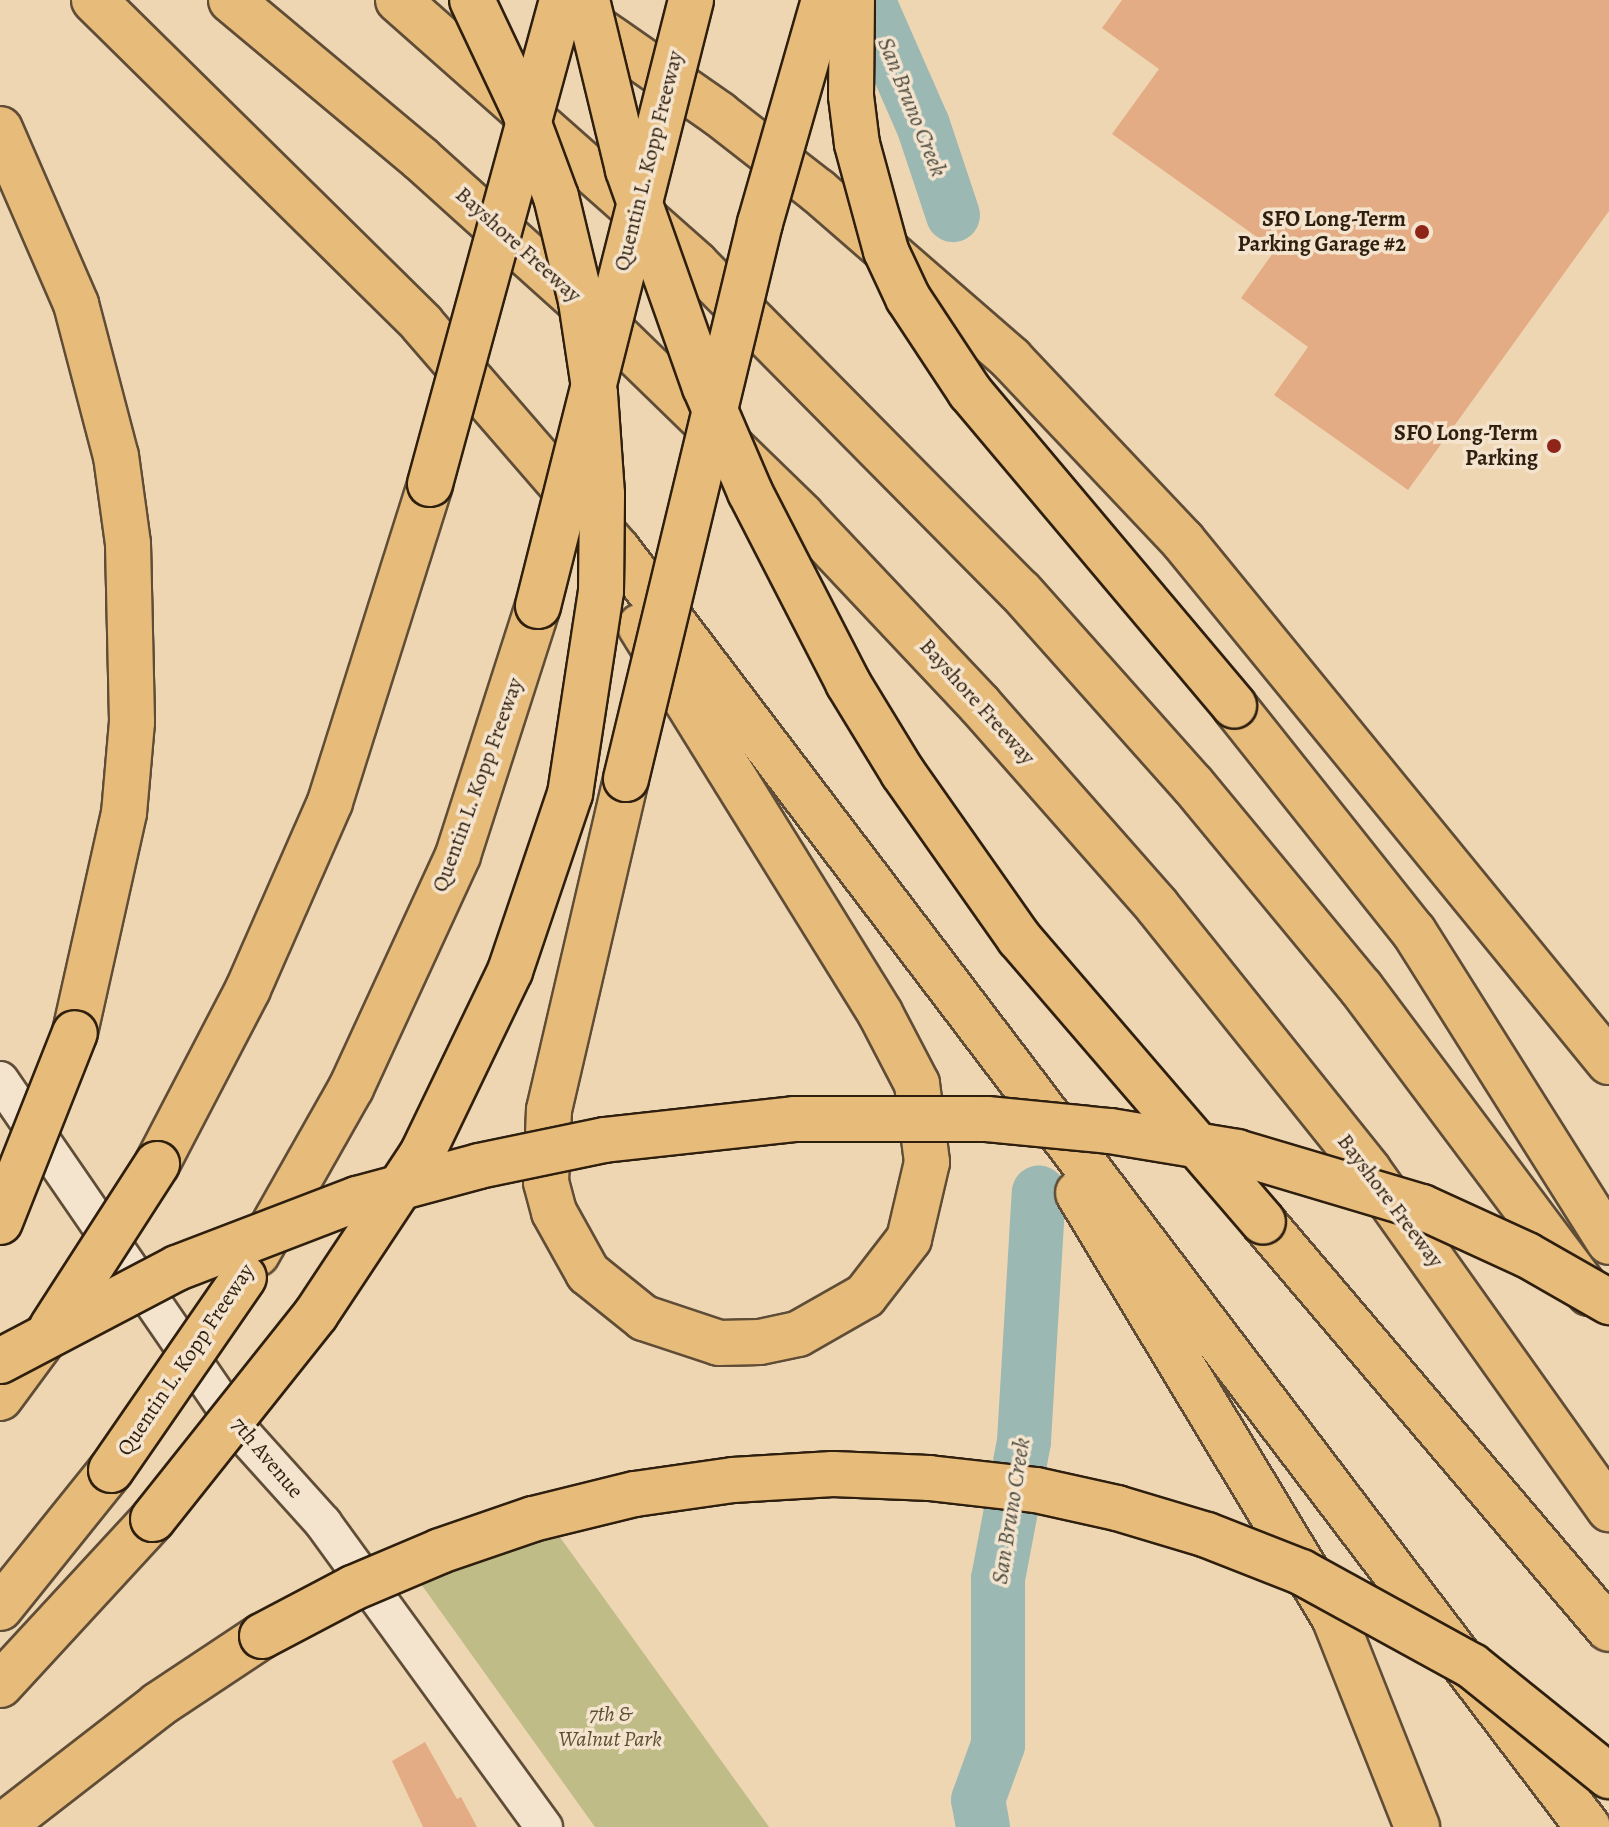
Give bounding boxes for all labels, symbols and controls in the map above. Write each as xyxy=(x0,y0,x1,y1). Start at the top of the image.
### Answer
water label: San Bruno Creek xyxy=(871,33,953,181)
street label: Quentin L. Kopp Freeway xyxy=(609,48,689,274)
street label: Bayshore Freeway xyxy=(450,182,586,308)
place label: SFO Long-Term Parking Garage #2 xyxy=(1238,206,1406,258)
marker: SFO Long-Term Parking Garage #2 xyxy=(1413,223,1431,241)
place label: SFO Long-Term Parking xyxy=(1394,420,1538,472)
marker: SFO Long-Term Parking xyxy=(1545,437,1563,455)
street label: Bayshore Freeway xyxy=(914,634,1040,770)
street label: Quentin L. Kopp Freeway xyxy=(427,674,529,896)
street label: Bayshore Freeway xyxy=(1331,1129,1449,1273)
street label: Quentin L. Kopp Freeway xyxy=(112,1259,260,1461)
street label: 7th Avenue xyxy=(225,1412,309,1504)
water label: San Bruno Creek xyxy=(985,1436,1037,1586)
park label: 7th & Walnut Park xyxy=(558,1701,662,1752)

